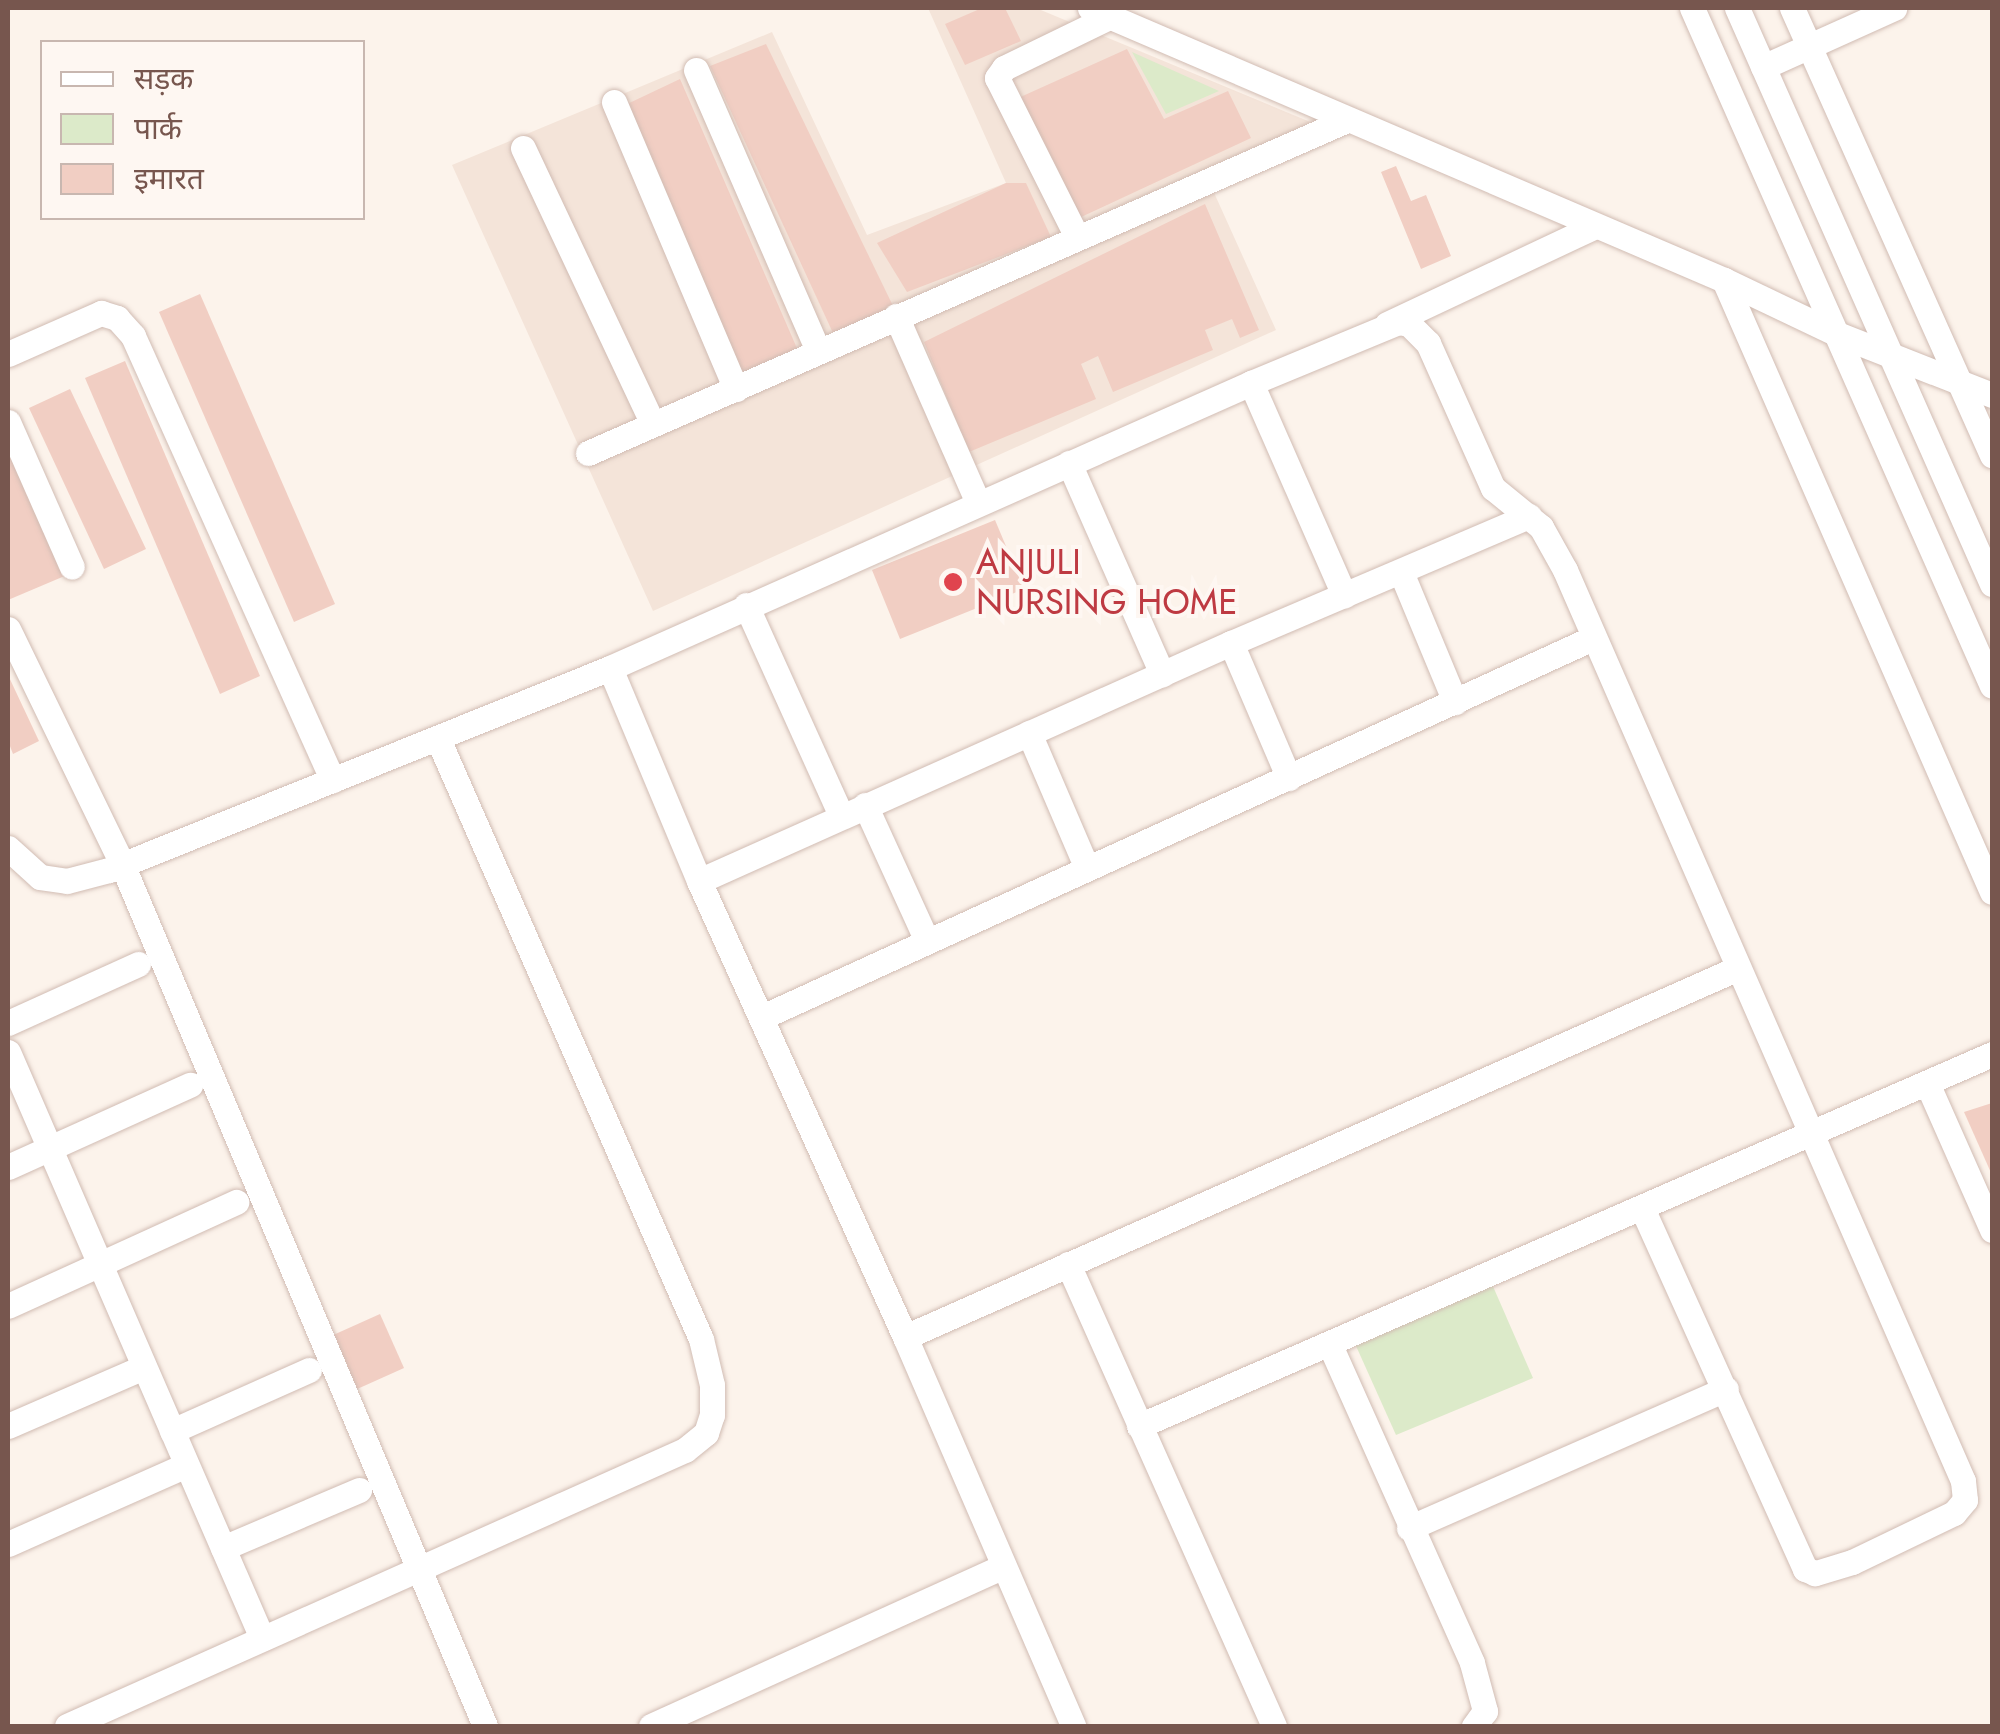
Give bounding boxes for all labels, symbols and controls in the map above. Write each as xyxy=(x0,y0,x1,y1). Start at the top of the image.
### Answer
legend xyxy=(40,40,365,220)
text: सड़क xyxy=(134,57,193,100)
text: पार्क xyxy=(134,107,182,150)
text: इमारत xyxy=(134,157,204,200)
place label: ANJULI NURSING HOME xyxy=(976,541,1237,623)
marker: ANJULI NURSING HOME xyxy=(940,569,966,595)

